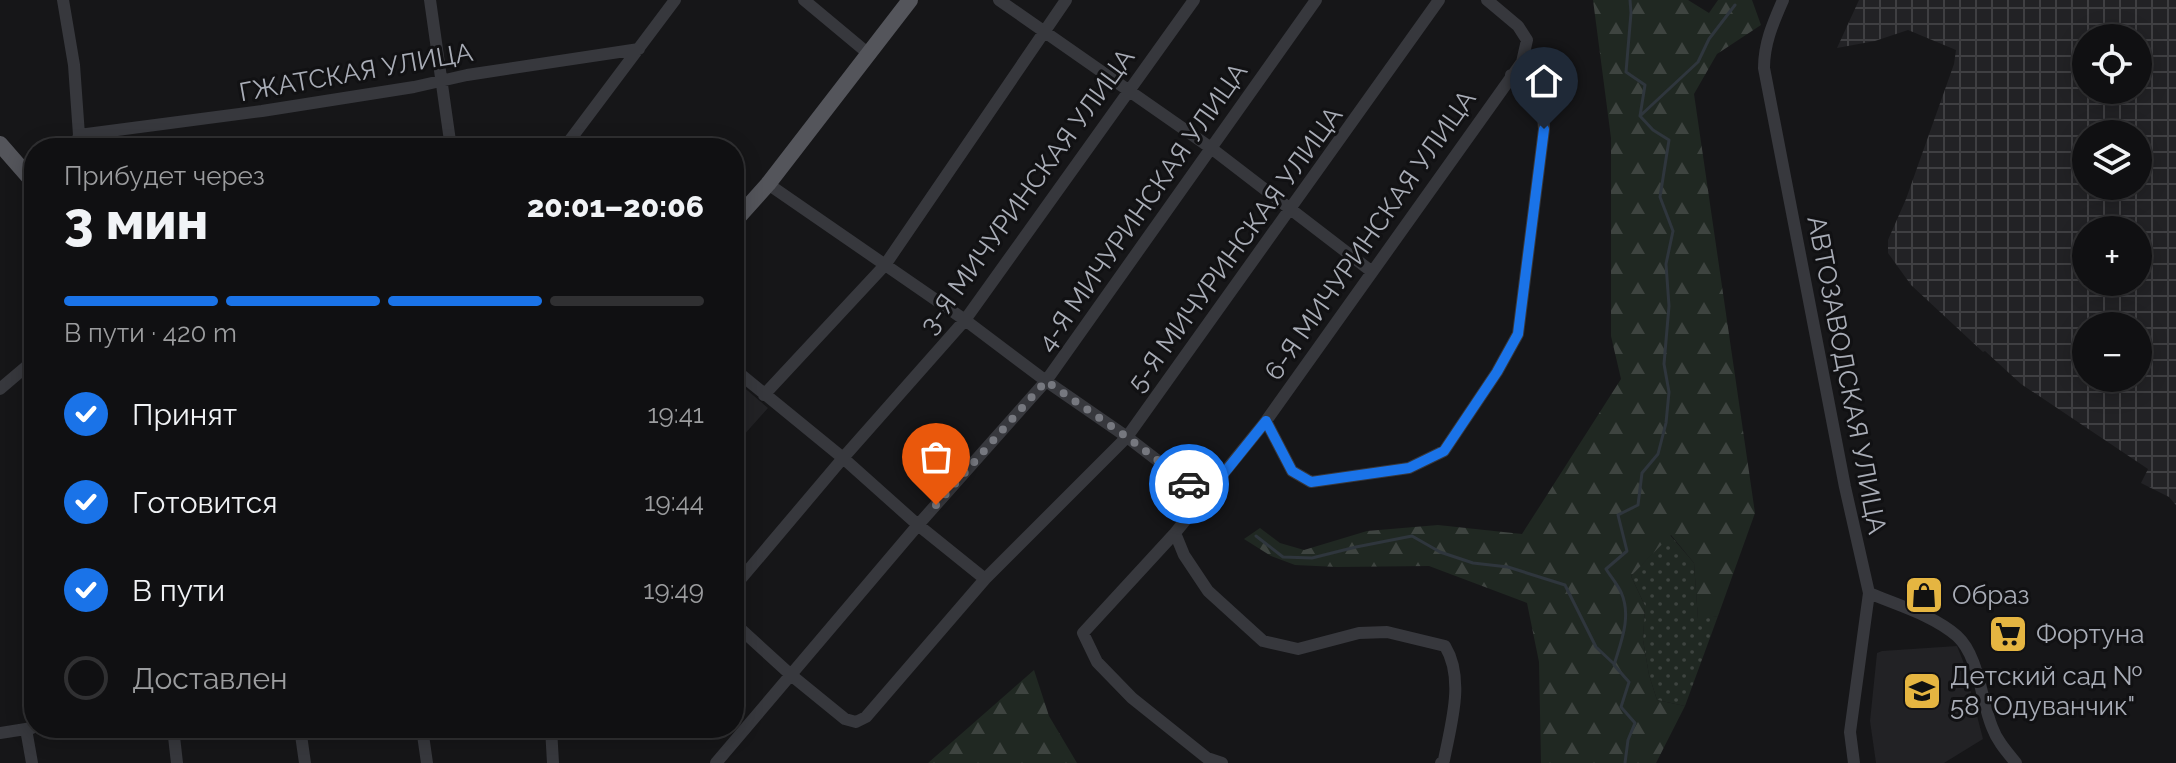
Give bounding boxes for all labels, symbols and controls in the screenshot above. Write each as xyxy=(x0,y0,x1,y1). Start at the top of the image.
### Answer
map controls xyxy=(2072,24,2152,392)
button: locate xyxy=(2072,24,2152,104)
street label: ГЖАТСКАЯ УЛИЦА xyxy=(237,37,475,107)
street label: 3-Я МИЧУРИНСКАЯ УЛИЦА xyxy=(914,42,1141,339)
pin xyxy=(1510,47,1578,129)
street label: 4-Я МИЧУРИНСКАЯ УЛИЦА xyxy=(1031,57,1254,357)
icon: home xyxy=(1522,59,1566,103)
street label: 6-Я МИЧУРИНСКАЯ УЛИЦА xyxy=(1258,84,1482,386)
street label: 5-Я МИЧУРИНСКАЯ УЛИЦА xyxy=(1121,100,1349,397)
button: layers xyxy=(2072,120,2152,200)
text: Прибудет через xyxy=(64,161,265,191)
text: 20:01–20:06 xyxy=(527,189,704,224)
text: 3 мин xyxy=(64,190,208,251)
street label: АВТОЗАВОДСКАЯ УЛИЦА xyxy=(1801,213,1893,537)
button: + xyxy=(2072,216,2152,296)
button: − xyxy=(2072,312,2152,392)
text: В пути · 420 m xyxy=(64,318,237,348)
icon: check xyxy=(64,392,108,436)
text: Принят xyxy=(132,397,237,432)
text: 19:41 xyxy=(647,399,704,429)
pin xyxy=(902,423,970,505)
icon: bag xyxy=(914,435,958,479)
courier xyxy=(1149,444,1229,524)
icon: car xyxy=(1167,462,1211,506)
icon: check xyxy=(64,480,108,524)
text: Готовится xyxy=(132,485,278,520)
text: 19:44 xyxy=(644,487,704,517)
icon: check xyxy=(64,568,108,612)
text: В пути xyxy=(132,573,225,608)
shop icon: Образ xyxy=(1903,574,1945,616)
text: 19:49 xyxy=(643,575,704,605)
place label: Образ xyxy=(1952,580,2030,610)
supermarket icon: Фортуна xyxy=(1987,613,2029,655)
place label: Фортуна xyxy=(2036,619,2144,649)
text: Доставлен xyxy=(132,661,288,696)
place label: Детский сад № 58 "Одуванчик" xyxy=(1950,661,2143,721)
school or university icon: Детский сад № 58 "Одуванчик" xyxy=(1901,670,1943,712)

